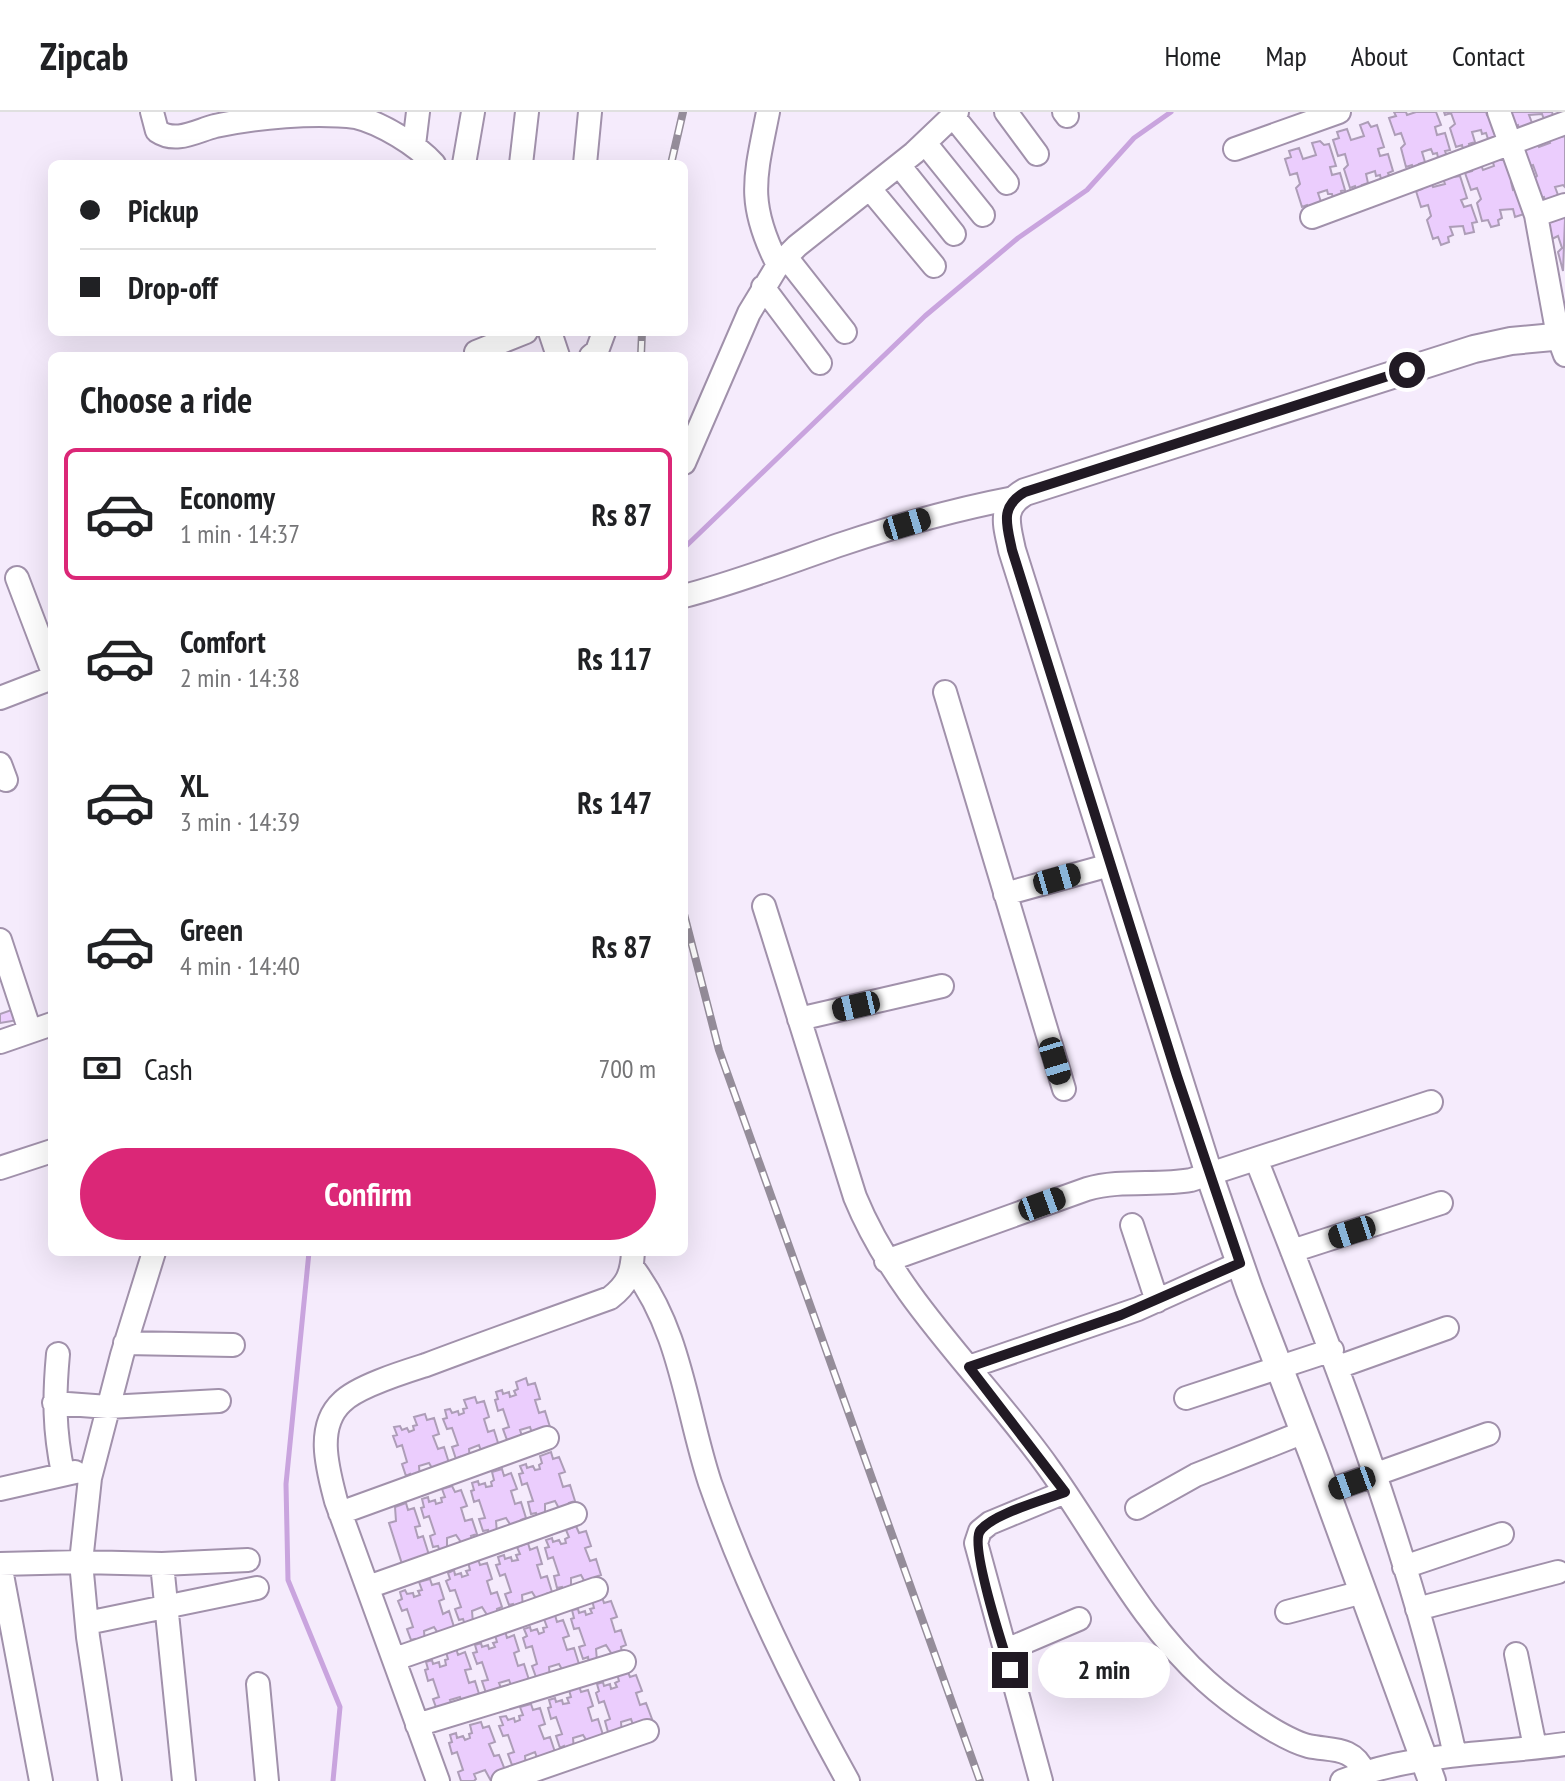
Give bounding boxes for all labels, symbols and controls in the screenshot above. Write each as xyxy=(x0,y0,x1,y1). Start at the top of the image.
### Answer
text: Zipcab xyxy=(40,31,128,80)
text: Home xyxy=(1165,37,1221,74)
text: Map xyxy=(1265,37,1307,74)
text: About xyxy=(1351,37,1408,74)
text: Contact xyxy=(1452,37,1525,74)
text: Pickup xyxy=(128,191,199,230)
text: Drop-off xyxy=(128,268,218,307)
route start xyxy=(1389,352,1425,388)
text: Choose a ride xyxy=(80,376,252,423)
icon: car xyxy=(84,478,156,550)
text: Economy xyxy=(180,478,275,517)
text: Rs 87 xyxy=(592,495,652,534)
car xyxy=(881,506,933,542)
text: 1 min · 14:37 xyxy=(180,517,300,550)
icon: car xyxy=(84,622,156,694)
text: Comfort xyxy=(180,622,266,661)
text: Rs 117 xyxy=(577,639,652,678)
text: 2 min · 14:38 xyxy=(180,661,300,694)
icon: car xyxy=(84,766,156,838)
text: XL xyxy=(180,766,209,805)
text: Rs 147 xyxy=(577,783,652,822)
text: 3 min · 14:39 xyxy=(180,805,300,838)
car xyxy=(1031,861,1083,897)
icon: car xyxy=(84,910,156,982)
text: Green xyxy=(180,910,243,949)
text: Rs 87 xyxy=(592,927,652,966)
text: 4 min · 14:40 xyxy=(180,949,300,982)
car xyxy=(830,989,882,1023)
car xyxy=(1037,1035,1073,1087)
icon: cash xyxy=(80,1046,124,1090)
text: Cash xyxy=(144,1049,193,1088)
text: 700 m xyxy=(598,1052,656,1085)
button: Confirm xyxy=(80,1148,656,1240)
car xyxy=(1015,1185,1069,1223)
car xyxy=(1325,1213,1379,1251)
car xyxy=(1325,1464,1379,1502)
callout: 2 min xyxy=(1038,1642,1170,1698)
route end xyxy=(992,1652,1028,1688)
text: 2 min xyxy=(1078,1653,1130,1686)

